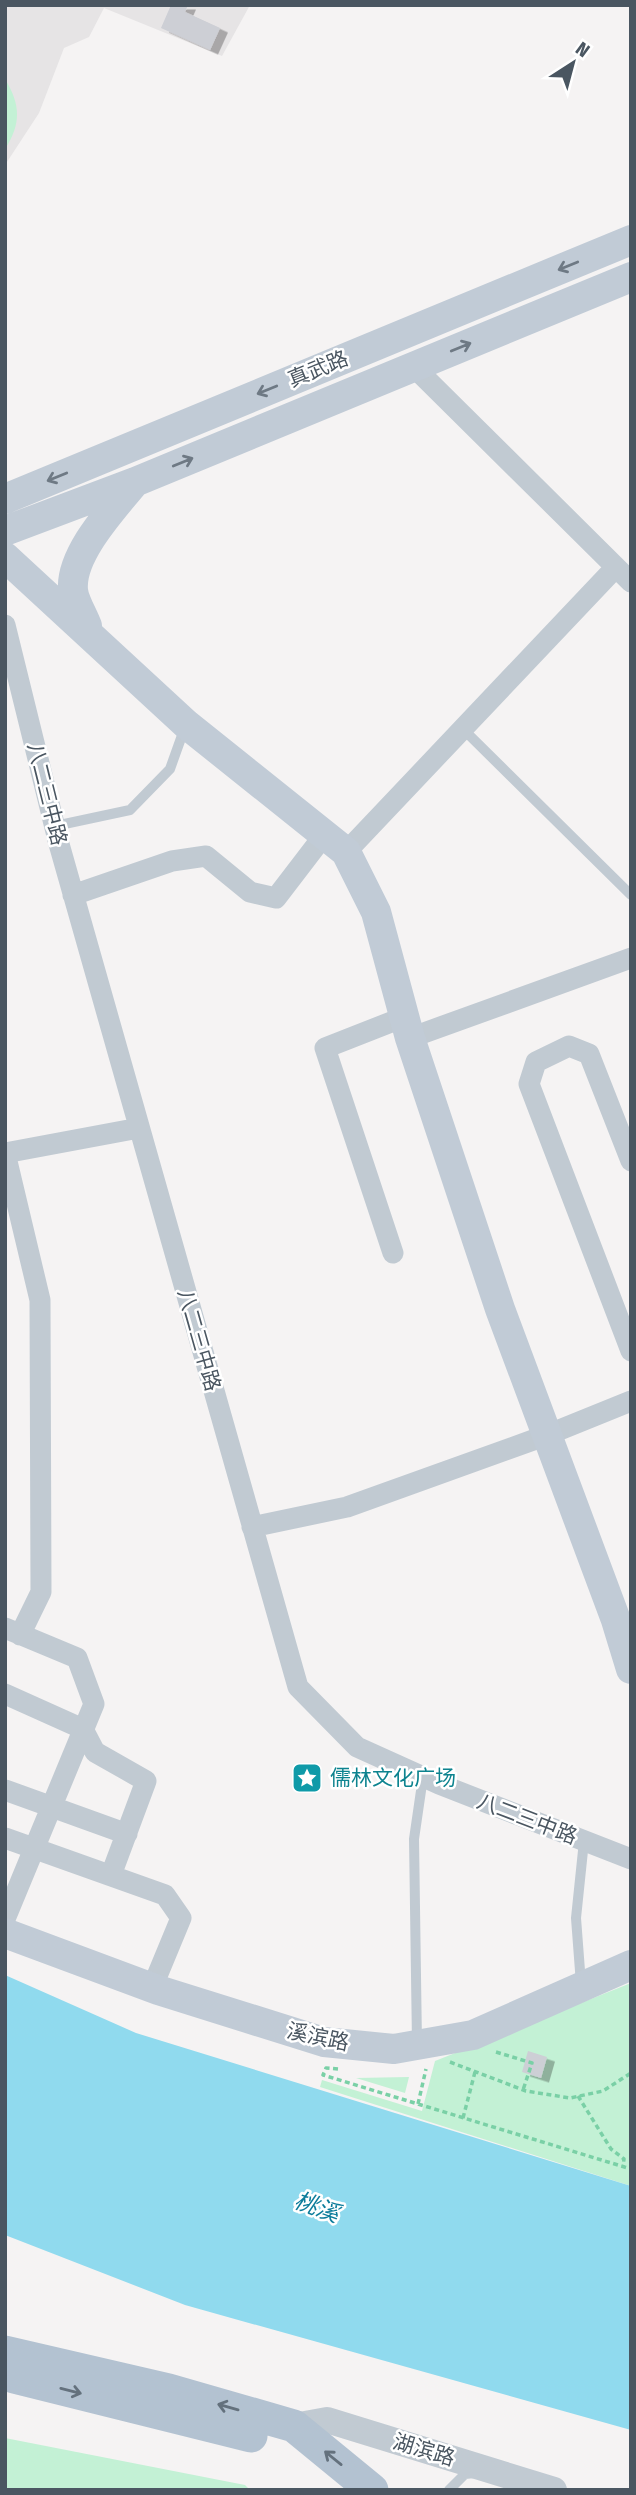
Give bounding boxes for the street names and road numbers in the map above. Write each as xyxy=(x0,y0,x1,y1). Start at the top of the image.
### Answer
street label: 真武路 xyxy=(284,345,352,393)
street label: 八二三中路 xyxy=(22,740,72,848)
street label: 八二三中路 xyxy=(172,1286,226,1394)
street label: 八二三中路 xyxy=(473,1788,581,1850)
street label: 溪滨路 xyxy=(284,2018,352,2056)
street label: 湖滨路 xyxy=(390,2428,458,2472)

